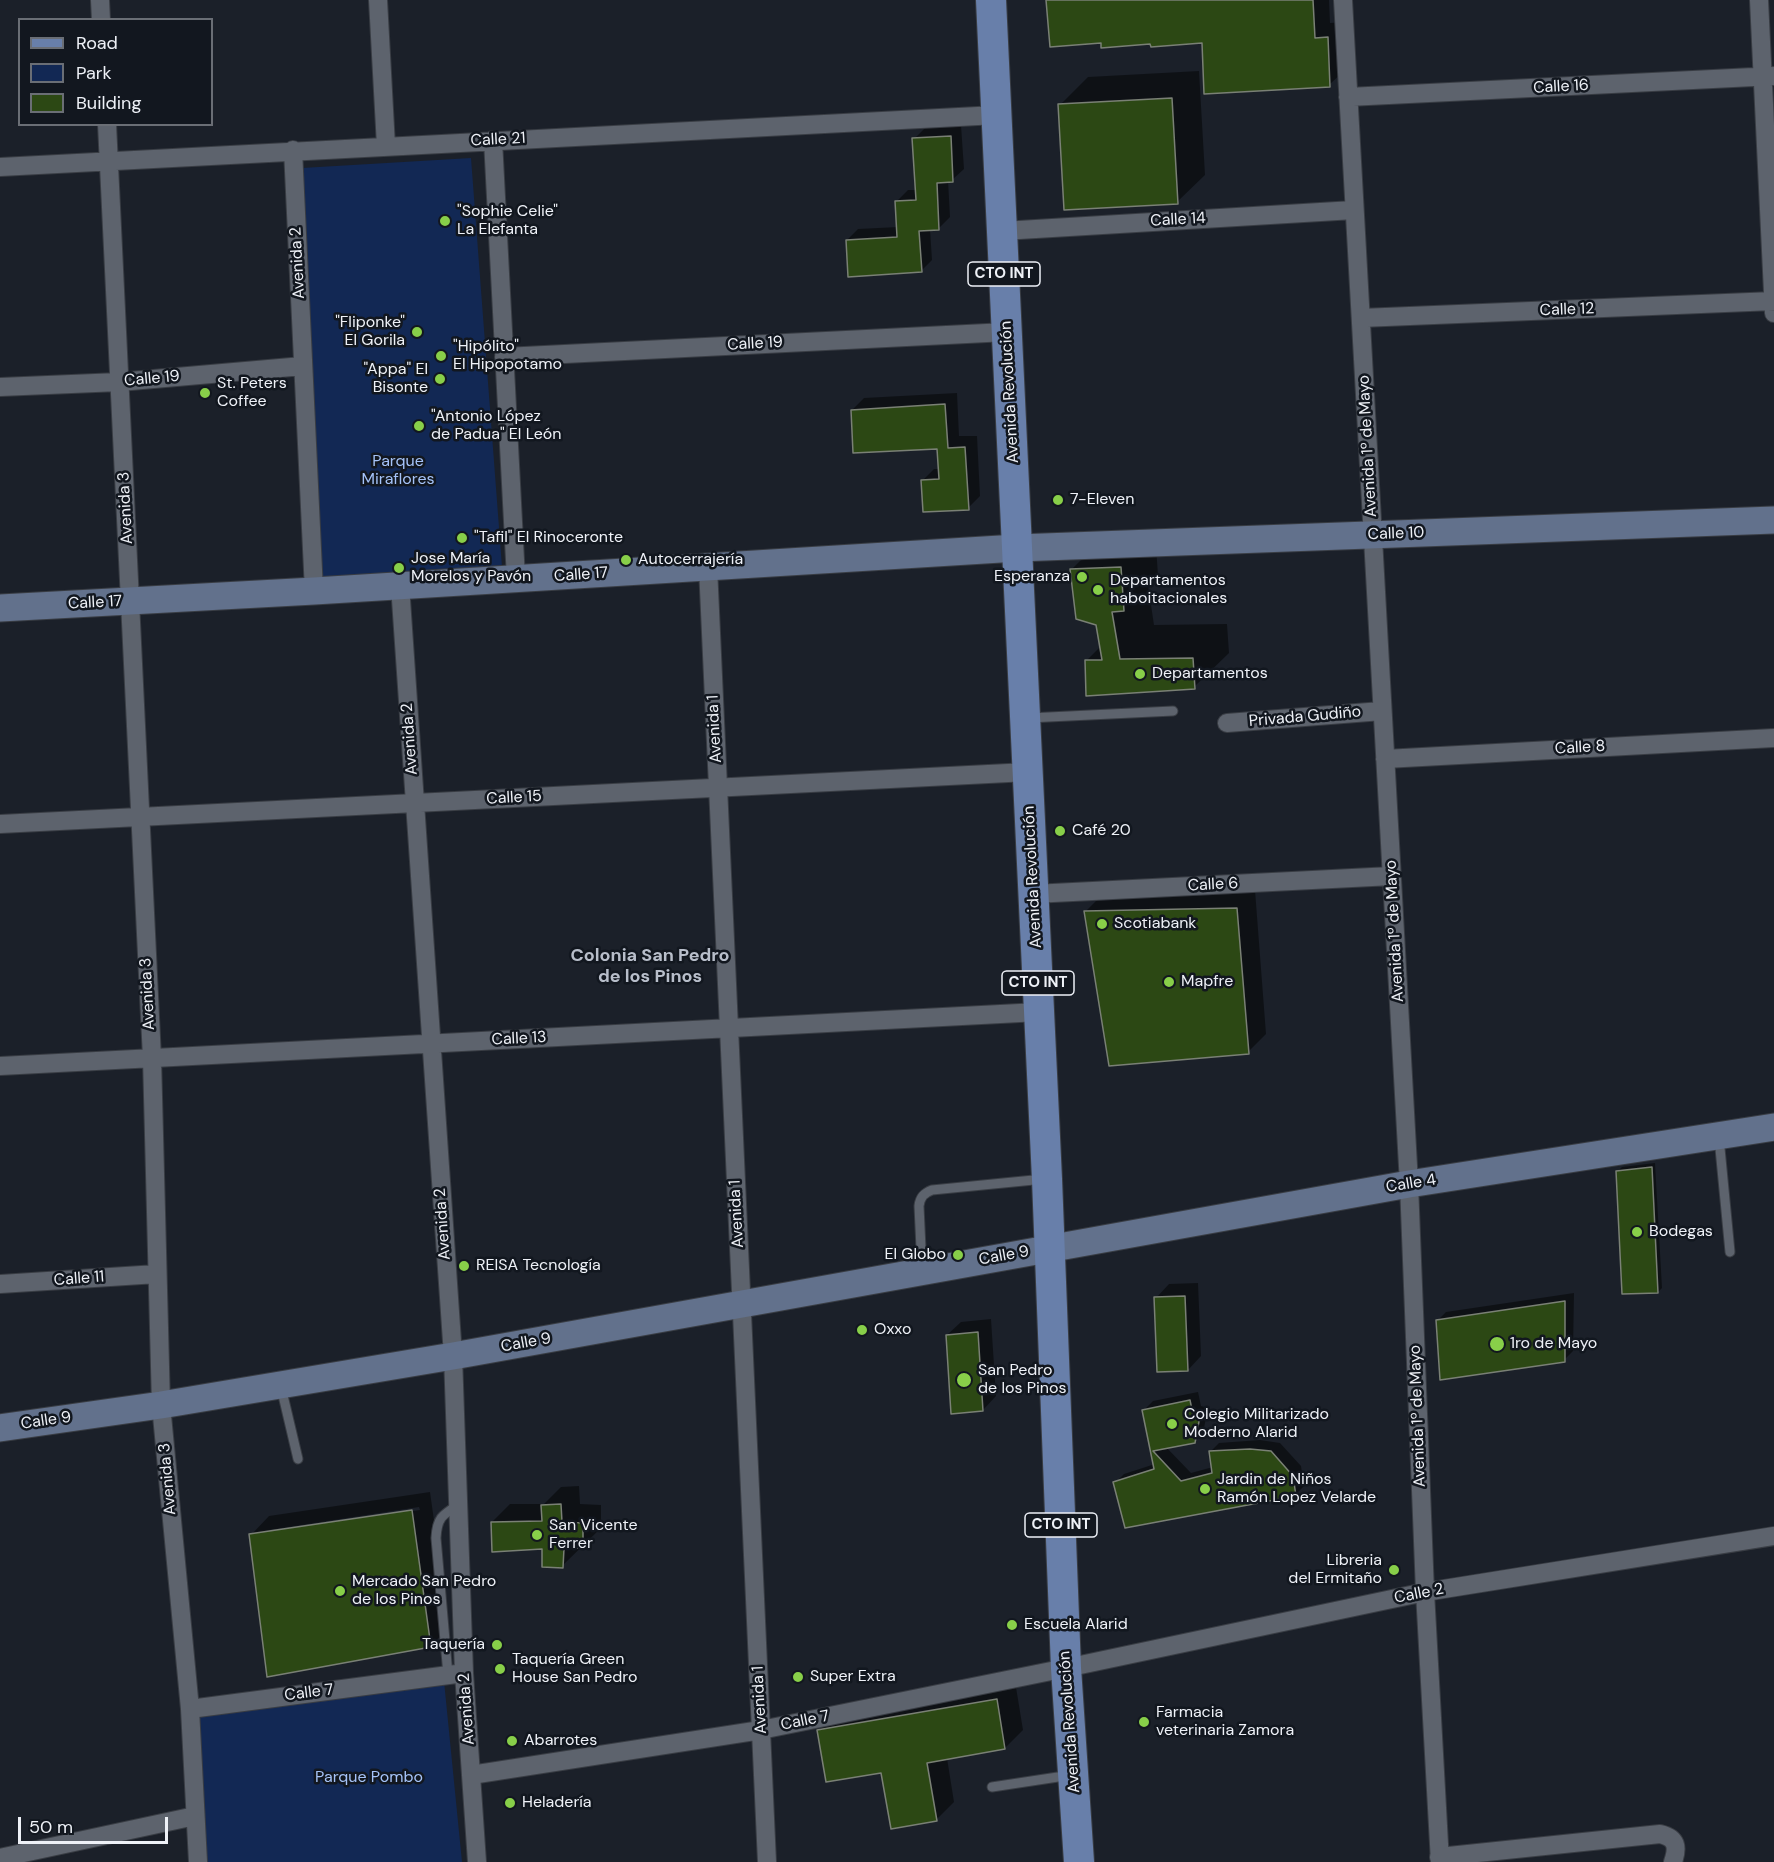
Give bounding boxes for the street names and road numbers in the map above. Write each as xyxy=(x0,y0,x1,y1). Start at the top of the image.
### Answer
street label: Calle 16 xyxy=(1533,76,1589,98)
street label: Calle 21 xyxy=(470,129,526,151)
street label: Calle 14 xyxy=(1150,209,1206,231)
street label: Avenida 2 xyxy=(287,226,309,300)
road number: CTO INT xyxy=(968,262,1040,286)
street label: Calle 12 xyxy=(1539,299,1595,321)
street label: Avenida Revolución xyxy=(997,320,1023,464)
street label: Calle 19 xyxy=(727,333,783,355)
street label: Calle 19 xyxy=(123,367,181,391)
street label: Avenida 1º de Mayo xyxy=(1355,374,1381,518)
street label: Avenida 3 xyxy=(115,471,137,545)
street label: Calle 10 xyxy=(1367,523,1425,545)
street label: Calle 17 xyxy=(553,564,609,586)
street label: Calle 17 xyxy=(67,592,123,614)
street label: Avenida 1 xyxy=(704,695,726,763)
street label: Avenida 2 xyxy=(398,702,422,776)
street label: Privada Gudiño xyxy=(1248,703,1362,731)
street label: Calle 8 xyxy=(1554,737,1606,759)
street label: Calle 15 xyxy=(486,787,542,809)
street label: Avenida Revolución xyxy=(1020,805,1046,949)
street label: Avenida 1º de Mayo xyxy=(1382,859,1408,1003)
street label: Calle 6 xyxy=(1187,874,1239,896)
street label: Avenida 3 xyxy=(137,957,159,1031)
road number: CTO INT xyxy=(1002,971,1074,995)
street label: Calle 13 xyxy=(491,1028,547,1050)
street label: Calle 4 xyxy=(1385,1171,1437,1197)
street label: Avenida 1 xyxy=(726,1180,748,1248)
street label: Avenida 2 xyxy=(431,1187,455,1261)
street label: Calle 9 xyxy=(977,1242,1031,1270)
street label: Calle 11 xyxy=(53,1268,105,1290)
street label: Calle 9 xyxy=(499,1329,553,1357)
street label: Avenida 1º de Mayo xyxy=(1406,1344,1430,1488)
street label: Calle 9 xyxy=(20,1408,72,1434)
street label: Avenida 3 xyxy=(155,1442,181,1516)
road number: CTO INT xyxy=(1025,1513,1097,1537)
street label: Calle 2 xyxy=(1393,1580,1445,1608)
street label: Avenida Revolución xyxy=(1055,1650,1085,1794)
street label: Avenida 1 xyxy=(749,1666,771,1734)
street label: Avenida 2 xyxy=(455,1672,479,1746)
street label: Calle 7 xyxy=(283,1680,335,1706)
street label: Calle 7 xyxy=(779,1707,831,1735)

